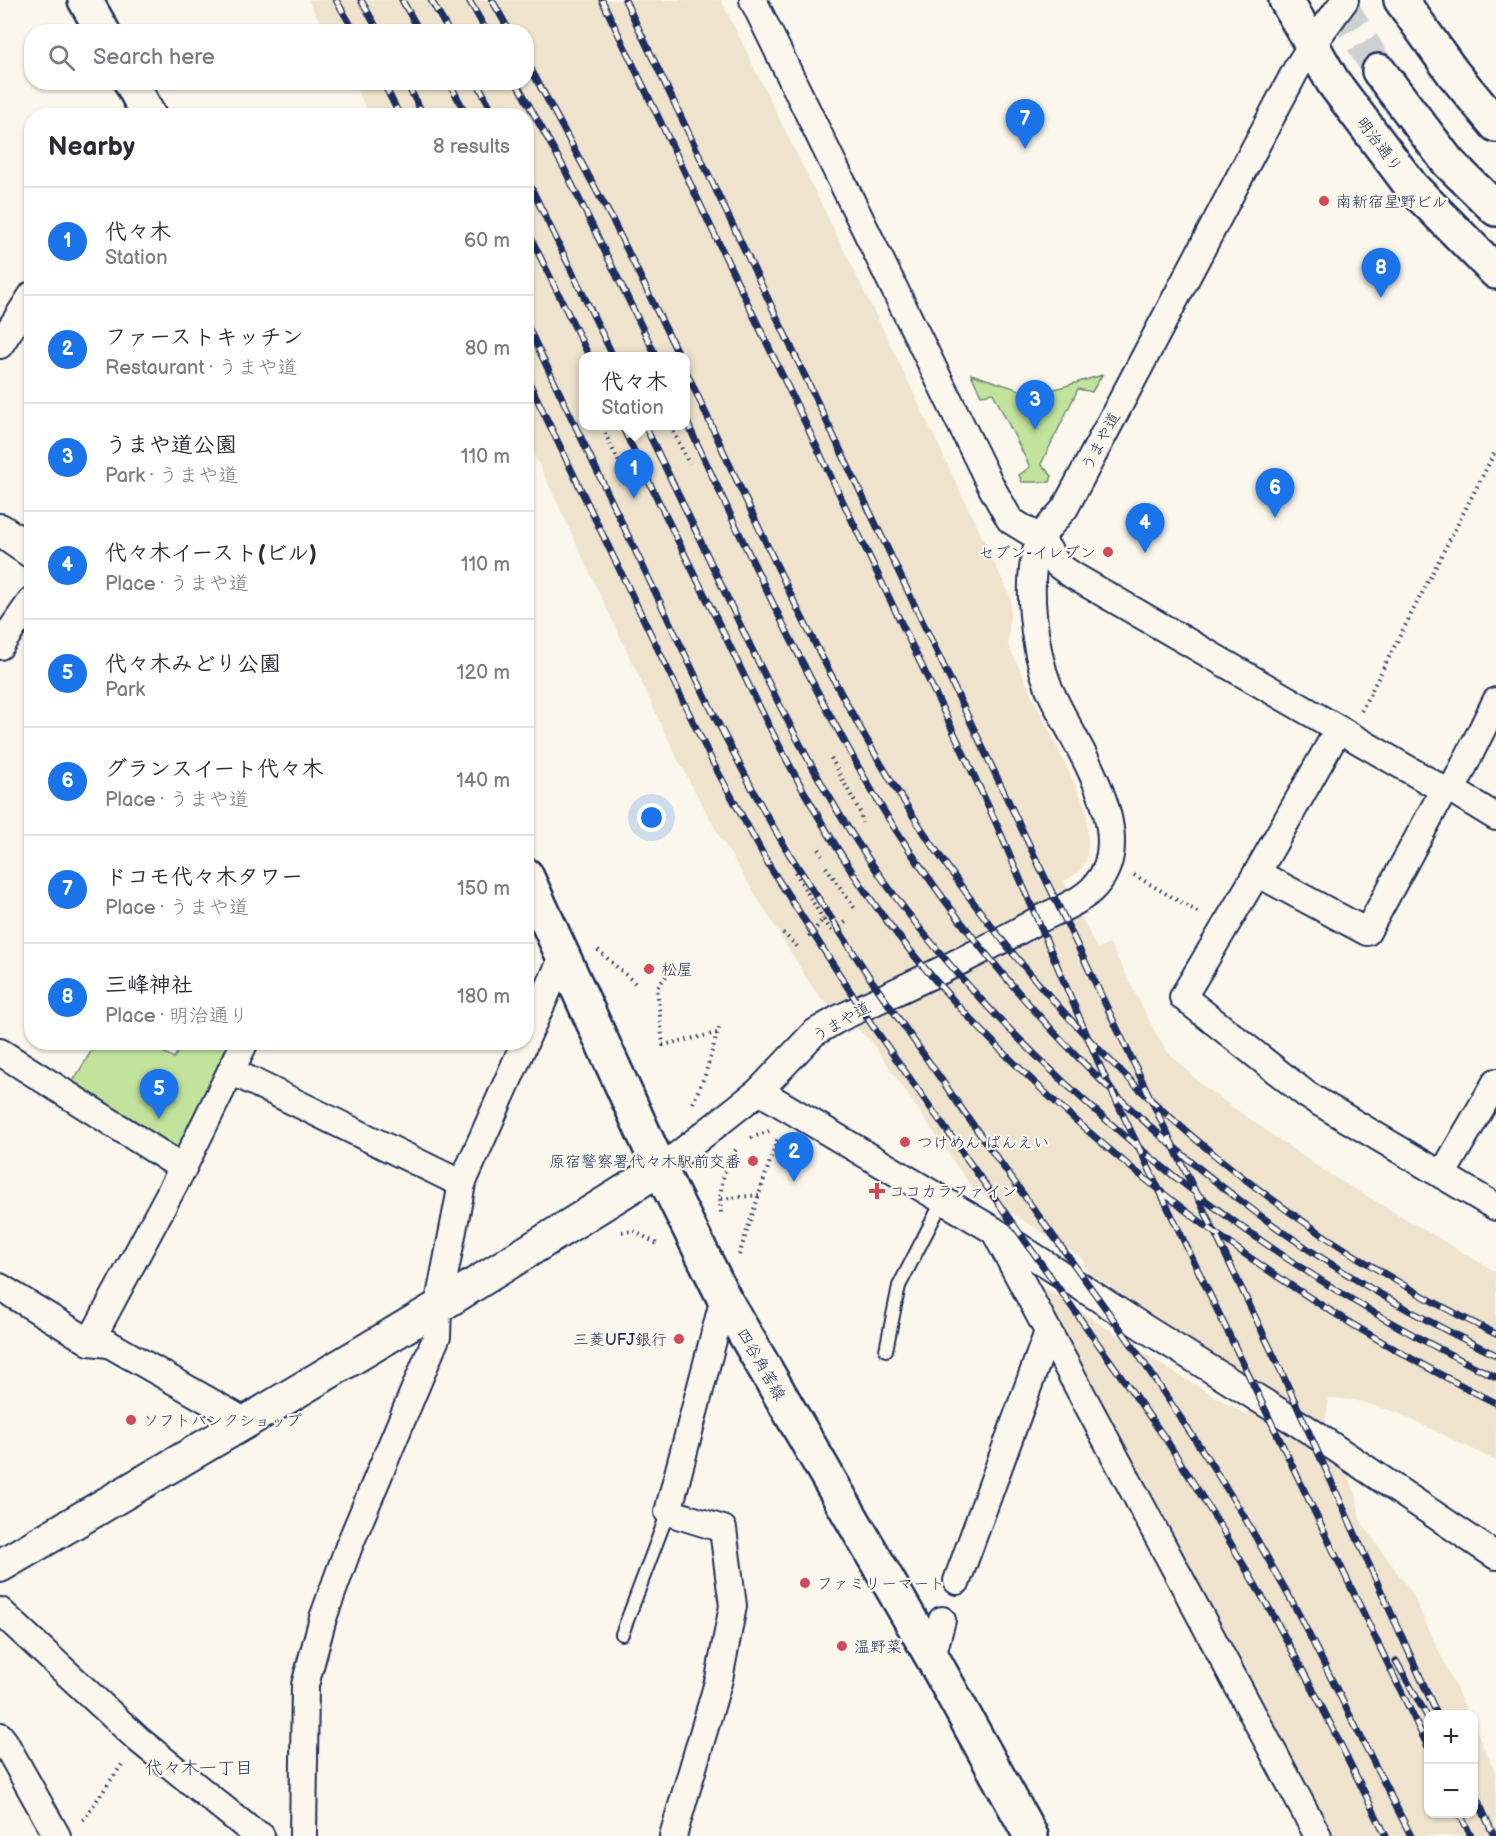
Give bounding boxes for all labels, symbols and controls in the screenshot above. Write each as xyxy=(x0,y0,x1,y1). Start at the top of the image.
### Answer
search box xyxy=(24,24,534,90)
icon: search xyxy=(45,41,78,74)
text: Search here xyxy=(93,44,215,71)
pin: 7 xyxy=(1006,100,1044,149)
street label: 明治通り xyxy=(1352,114,1406,176)
text: Nearby xyxy=(48,132,135,163)
text: 8 results xyxy=(433,135,510,159)
place label: 南新宿星野ビル xyxy=(1336,193,1448,212)
marker: 南新宿星野ビル xyxy=(1317,194,1331,208)
text: 代々木 xyxy=(105,219,171,246)
text: 1 xyxy=(63,229,72,253)
text: 60 m xyxy=(464,229,510,253)
text: Station xyxy=(105,246,167,270)
pin: 8 xyxy=(1362,248,1400,298)
text: ファーストキッチン xyxy=(105,324,303,351)
text: 2 xyxy=(62,337,73,361)
text: 80 m xyxy=(465,337,510,361)
popup xyxy=(579,352,690,430)
text: Restaurant · うまや道 xyxy=(105,356,298,380)
text: 代々木 xyxy=(601,369,668,396)
pin: 3 xyxy=(1016,380,1054,430)
text: Station xyxy=(601,396,664,420)
street label: うまや道 xyxy=(1078,409,1125,474)
text: うまや道公園 xyxy=(105,432,237,459)
text: 3 xyxy=(62,445,73,469)
text: 110 m xyxy=(461,445,510,469)
pin: 1 xyxy=(614,450,654,499)
text: Park · うまや道 xyxy=(105,464,238,488)
pin: 6 xyxy=(1256,468,1294,518)
pin: 4 xyxy=(1126,504,1164,553)
text: 代々木イースト(ビル) xyxy=(105,540,317,567)
place label: セブン-イレブン xyxy=(978,544,1096,563)
marker: セブン-イレブン xyxy=(1101,545,1115,559)
text: 4 xyxy=(62,553,73,577)
text: 110 m xyxy=(461,553,510,577)
text: Place · うまや道 xyxy=(105,572,249,596)
text: 代々木みどり公園 xyxy=(105,651,281,678)
text: 5 xyxy=(62,661,73,685)
text: 120 m xyxy=(457,661,510,685)
text: Park xyxy=(105,678,145,702)
text: グランスイート代々木 xyxy=(105,756,323,783)
text: 6 xyxy=(61,769,74,793)
text: 140 m xyxy=(456,769,510,793)
text: Place · うまや道 xyxy=(105,788,249,812)
your location xyxy=(637,803,666,832)
text: ドコモ代々木タワー xyxy=(105,864,303,891)
text: 7 xyxy=(62,877,73,901)
text: 150 m xyxy=(457,877,510,901)
text: Place · うまや道 xyxy=(105,896,249,920)
place label: 松屋 xyxy=(661,961,693,980)
marker: 松屋 xyxy=(642,962,656,976)
text: 三峰神社 xyxy=(105,972,193,999)
text: 8 xyxy=(61,985,74,1009)
text: 180 m xyxy=(457,985,510,1009)
street label: うまや道 xyxy=(809,998,874,1047)
text: Place · 明治通り xyxy=(105,1004,249,1028)
pin: 5 xyxy=(140,1070,178,1119)
pin: 2 xyxy=(774,1132,814,1182)
place label: つけめん ばんえい xyxy=(917,1134,1049,1153)
marker: つけめん ばんえい xyxy=(898,1135,912,1149)
place label: 原宿警察署代々木駅前交番 xyxy=(549,1153,741,1172)
marker: 原宿警察署代々木駅前交番 xyxy=(746,1154,760,1168)
place label: ココカラファイン xyxy=(889,1183,1017,1202)
marker: ココカラファイン xyxy=(870,1184,884,1198)
street label: 四谷角筈線 xyxy=(732,1325,789,1404)
place label: 三菱UFJ銀行 xyxy=(573,1331,667,1350)
marker: 三菱UFJ銀行 xyxy=(672,1332,686,1346)
place label: ソフトバンクショップ xyxy=(143,1412,302,1431)
marker: ソフトバンクショップ xyxy=(124,1413,138,1427)
place label: ファミリーマート xyxy=(817,1575,945,1594)
marker: ファミリーマート xyxy=(798,1576,812,1590)
place label: 温野菜 xyxy=(854,1638,902,1657)
marker: 温野菜 xyxy=(835,1639,849,1653)
map controls xyxy=(1424,1710,1478,1818)
button: + xyxy=(1424,1710,1478,1764)
district label: 代々木一丁目 xyxy=(145,1758,253,1779)
button: − xyxy=(1424,1764,1478,1818)

